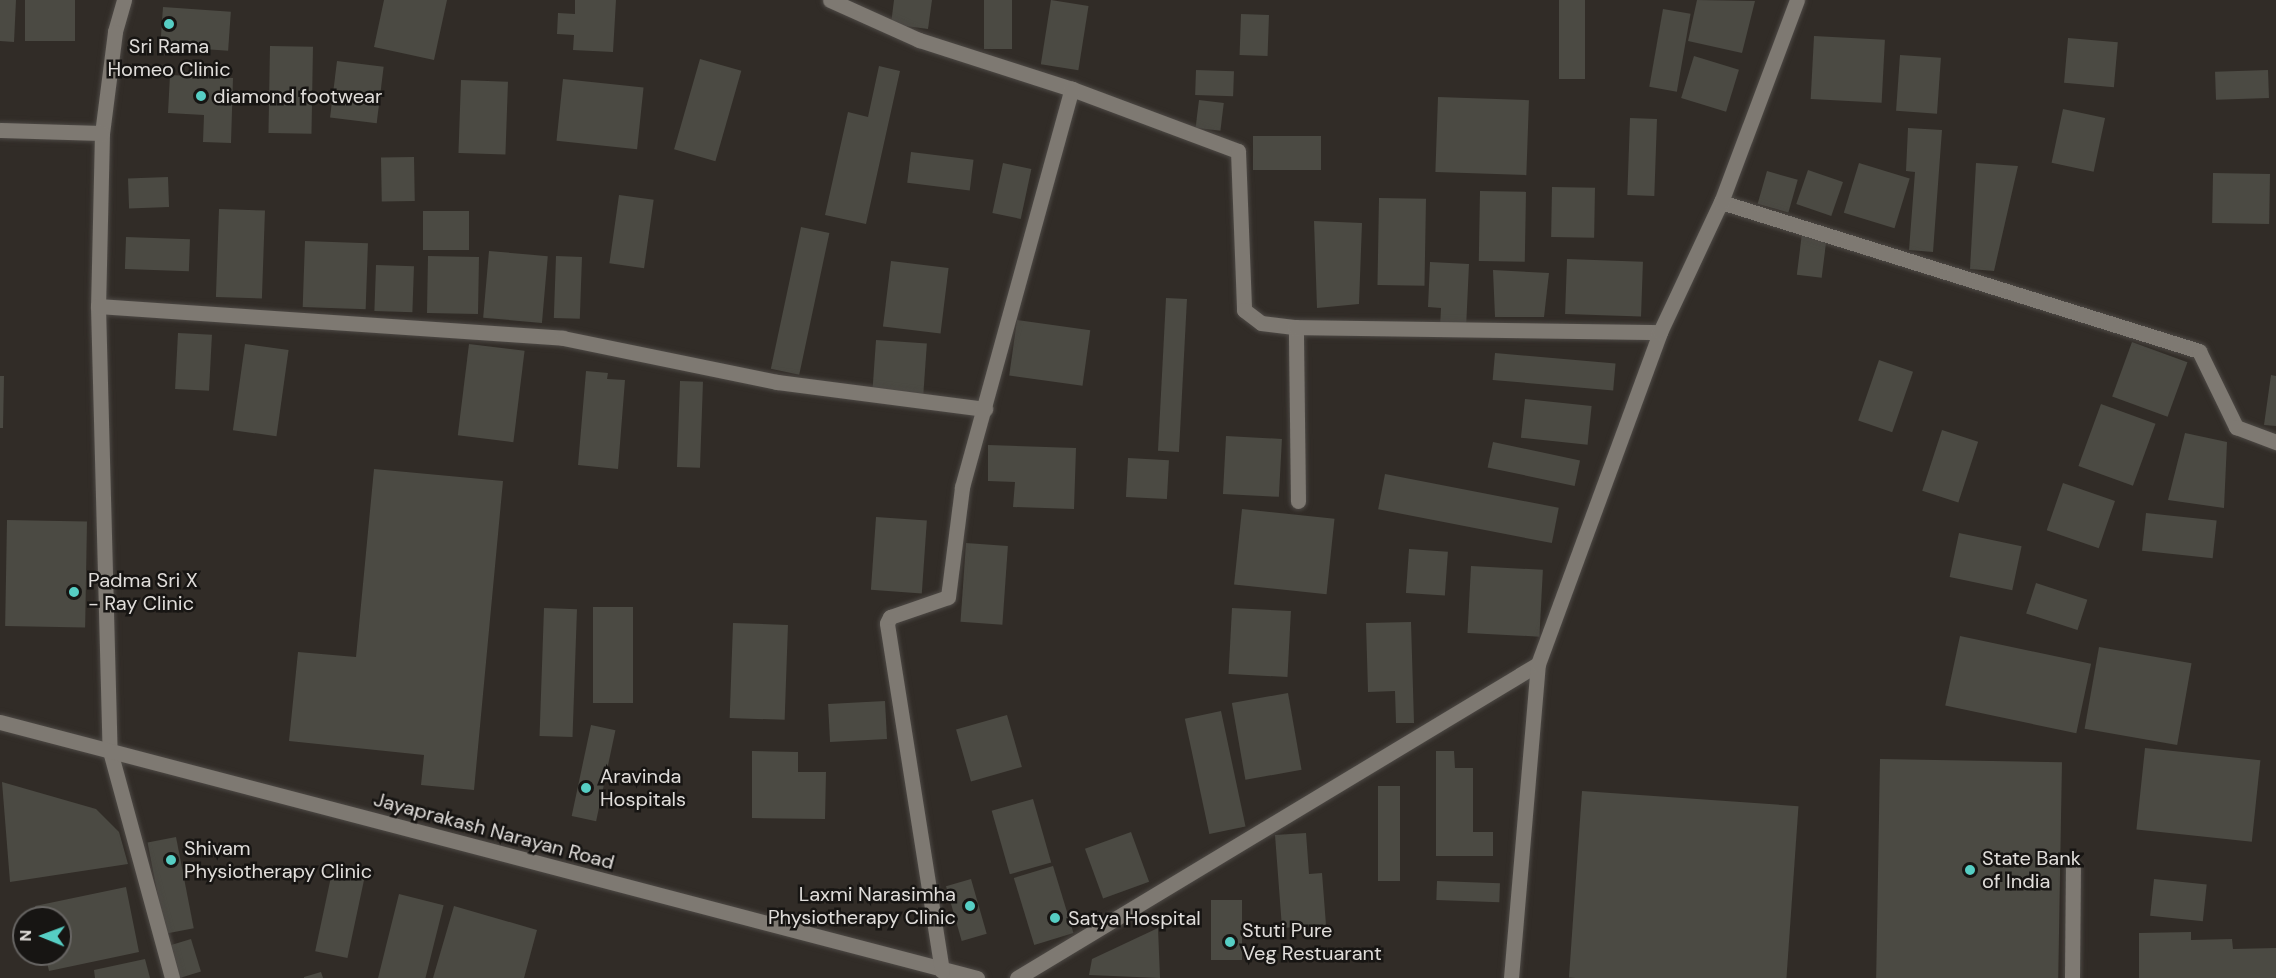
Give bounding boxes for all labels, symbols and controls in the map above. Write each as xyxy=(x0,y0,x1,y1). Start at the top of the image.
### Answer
marker: Sri Rama Homeo Clinic xyxy=(160,15,178,33)
place label: Sri Rama Homeo Clinic xyxy=(107,35,231,82)
place label: diamond footwear xyxy=(213,84,382,108)
marker: diamond footwear xyxy=(194,89,208,103)
place label: Padma Sri X - Ray Clinic xyxy=(88,568,198,615)
marker: Padma Sri X - Ray Clinic xyxy=(65,583,83,601)
place label: Aravinda Hospitals xyxy=(600,765,686,812)
marker: Aravinda Hospitals xyxy=(577,779,595,797)
street label: Jayaprakash Narayan Road xyxy=(371,787,617,875)
place label: Shivam Physiotherapy Clinic xyxy=(184,837,372,884)
place label: State Bank of India xyxy=(1982,846,2081,893)
marker: Shivam Physiotherapy Clinic xyxy=(162,851,180,869)
marker: State Bank of India xyxy=(1963,863,1977,877)
place label: Laxmi Narasimha Physiotherapy Clinic xyxy=(768,882,956,929)
marker: Laxmi Narasimha Physiotherapy Clinic xyxy=(961,897,979,915)
north arrow xyxy=(12,906,72,966)
place label: Satya Hospital xyxy=(1068,906,1201,930)
marker: Satya Hospital xyxy=(1046,909,1064,927)
place label: Stuti Pure Veg Restuarant xyxy=(1242,918,1382,965)
text: N xyxy=(15,930,36,942)
marker: Stuti Pure Veg Restuarant xyxy=(1223,935,1237,949)

